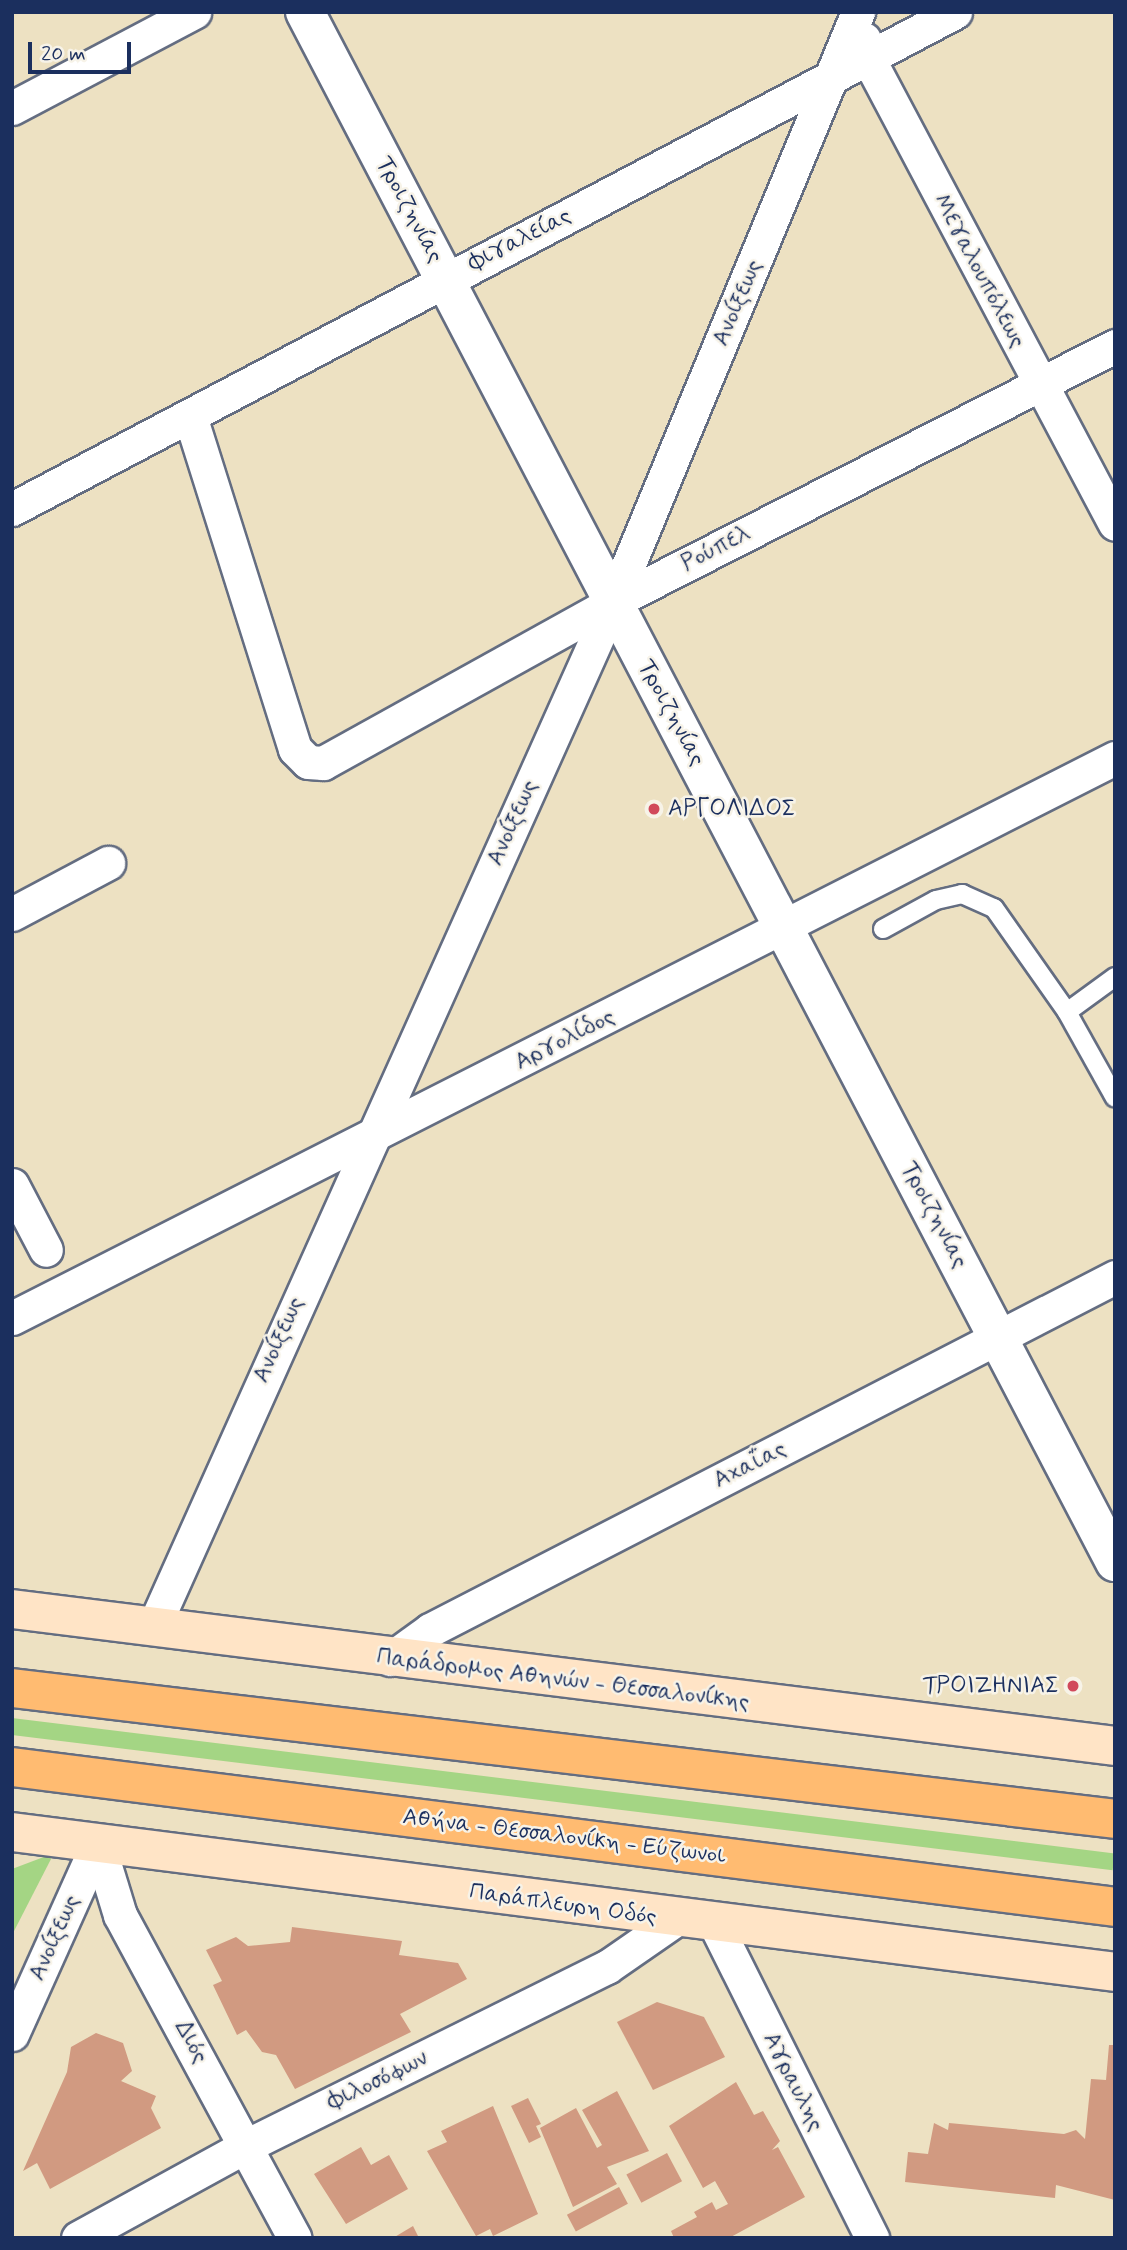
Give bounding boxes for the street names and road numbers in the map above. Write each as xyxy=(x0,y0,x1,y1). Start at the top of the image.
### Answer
street label: Τροιζηνίας xyxy=(369,152,449,268)
street label: Μεγαλουπόλεως xyxy=(927,189,1031,353)
street label: Φιγαλείας xyxy=(464,202,576,278)
street label: Ανοίξεως xyxy=(708,256,768,350)
street label: Ρούπελ xyxy=(677,520,755,578)
street label: Τροιζηνίας xyxy=(631,655,711,771)
street label: Ανοίξεως xyxy=(482,776,544,870)
street label: Αργολίδος xyxy=(511,1003,619,1077)
street label: Τροιζηνίας xyxy=(894,1157,974,1273)
street label: Ανοίξεως xyxy=(248,1293,310,1387)
street label: Αχαΐας xyxy=(709,1435,791,1495)
street label: Παράδρομος Αθηνών - Θεσσαλονίκης xyxy=(375,1643,751,1717)
street label: Αθήνα - Θεσσαλονίκη - Εύζωνοι xyxy=(401,1803,727,1871)
street label: Παράπλευρη Οδός xyxy=(468,1878,658,1932)
street label: Ανοίξεως xyxy=(24,1891,86,1985)
street label: Διός xyxy=(168,2016,214,2068)
street label: Αγραυλης xyxy=(756,2028,830,2136)
street label: Φιλοσόφων xyxy=(323,2045,433,2117)

